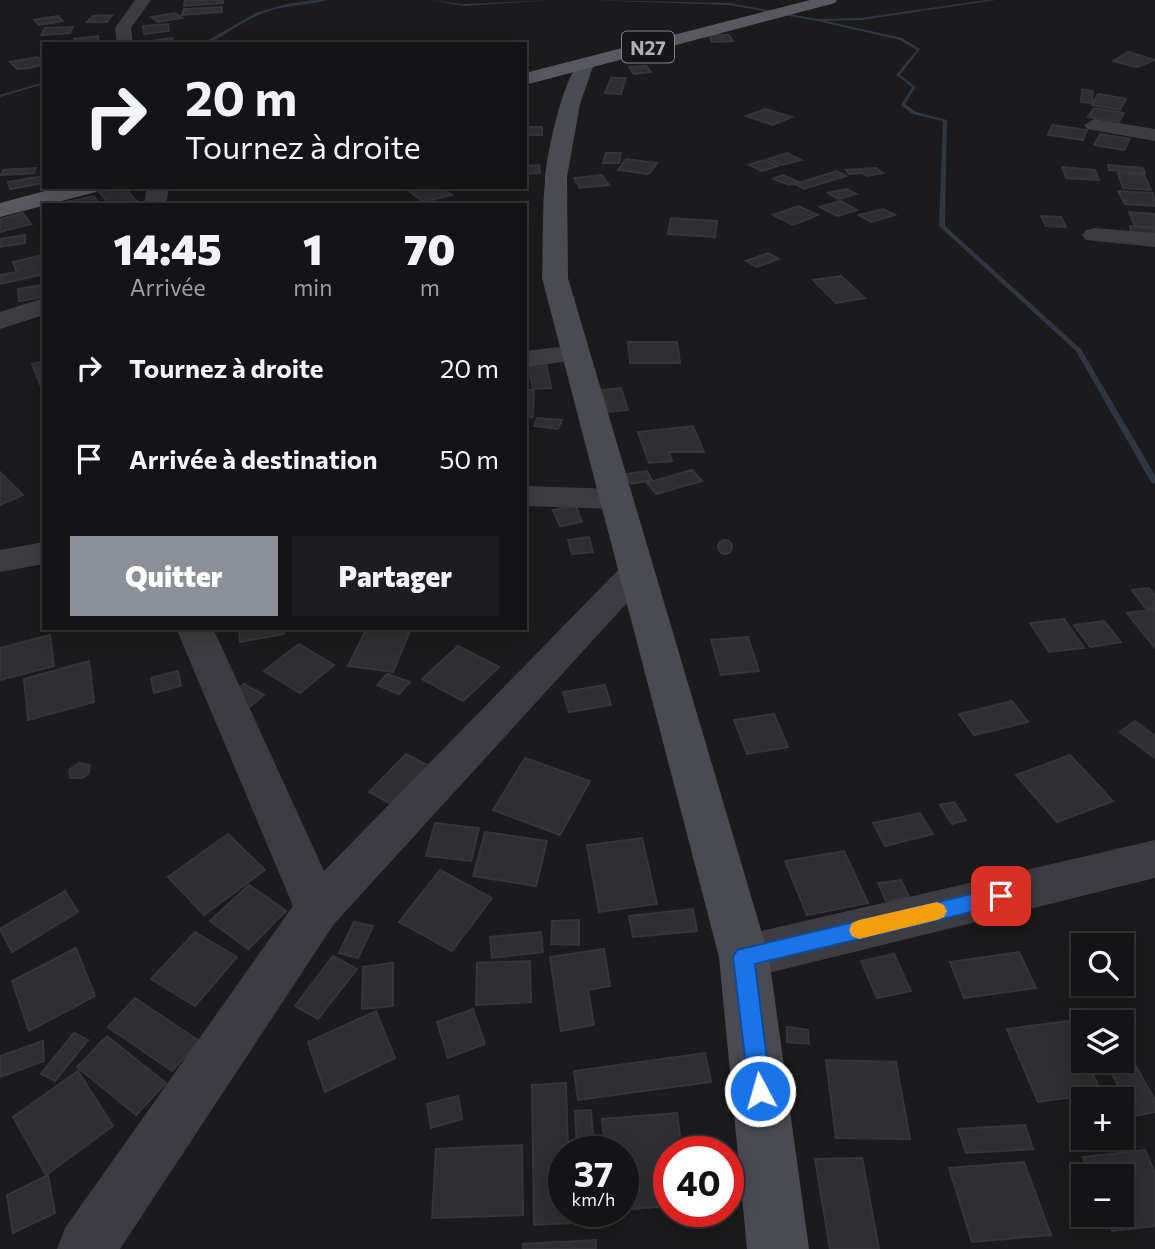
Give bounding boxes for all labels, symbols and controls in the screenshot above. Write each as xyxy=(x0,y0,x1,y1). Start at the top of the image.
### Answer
road number: N27 xyxy=(622,32,674,62)
text: 20 m xyxy=(185,66,297,126)
icon: right xyxy=(70,70,161,161)
text: Tournez à droite xyxy=(185,126,421,166)
text: 14:45 xyxy=(114,222,222,274)
text: 1 xyxy=(303,222,323,274)
text: 70 xyxy=(404,222,455,274)
text: Arrivée xyxy=(130,273,206,301)
text: min xyxy=(293,273,332,301)
text: m xyxy=(420,273,440,301)
icon: right xyxy=(70,349,108,387)
text: Tournez à droite xyxy=(129,352,324,383)
text: 20 m xyxy=(440,352,499,383)
icon: arrive xyxy=(70,440,108,478)
text: Arrivée à destination xyxy=(129,443,377,474)
text: 50 m xyxy=(439,443,499,474)
button: Quitter xyxy=(70,536,278,616)
button: Partager xyxy=(292,536,499,616)
pin xyxy=(971,866,1031,926)
icon: arrive xyxy=(982,877,1020,915)
map controls xyxy=(1071,933,1134,1227)
button: search xyxy=(1071,933,1134,996)
button: layers xyxy=(1071,1010,1134,1073)
position arrow xyxy=(723,1054,797,1128)
button: + xyxy=(1071,1087,1134,1150)
speed limit sign: 40 xyxy=(653,1136,744,1227)
text: 37 xyxy=(574,1151,613,1194)
button: − xyxy=(1071,1164,1134,1227)
text: km/h xyxy=(572,1188,615,1210)

